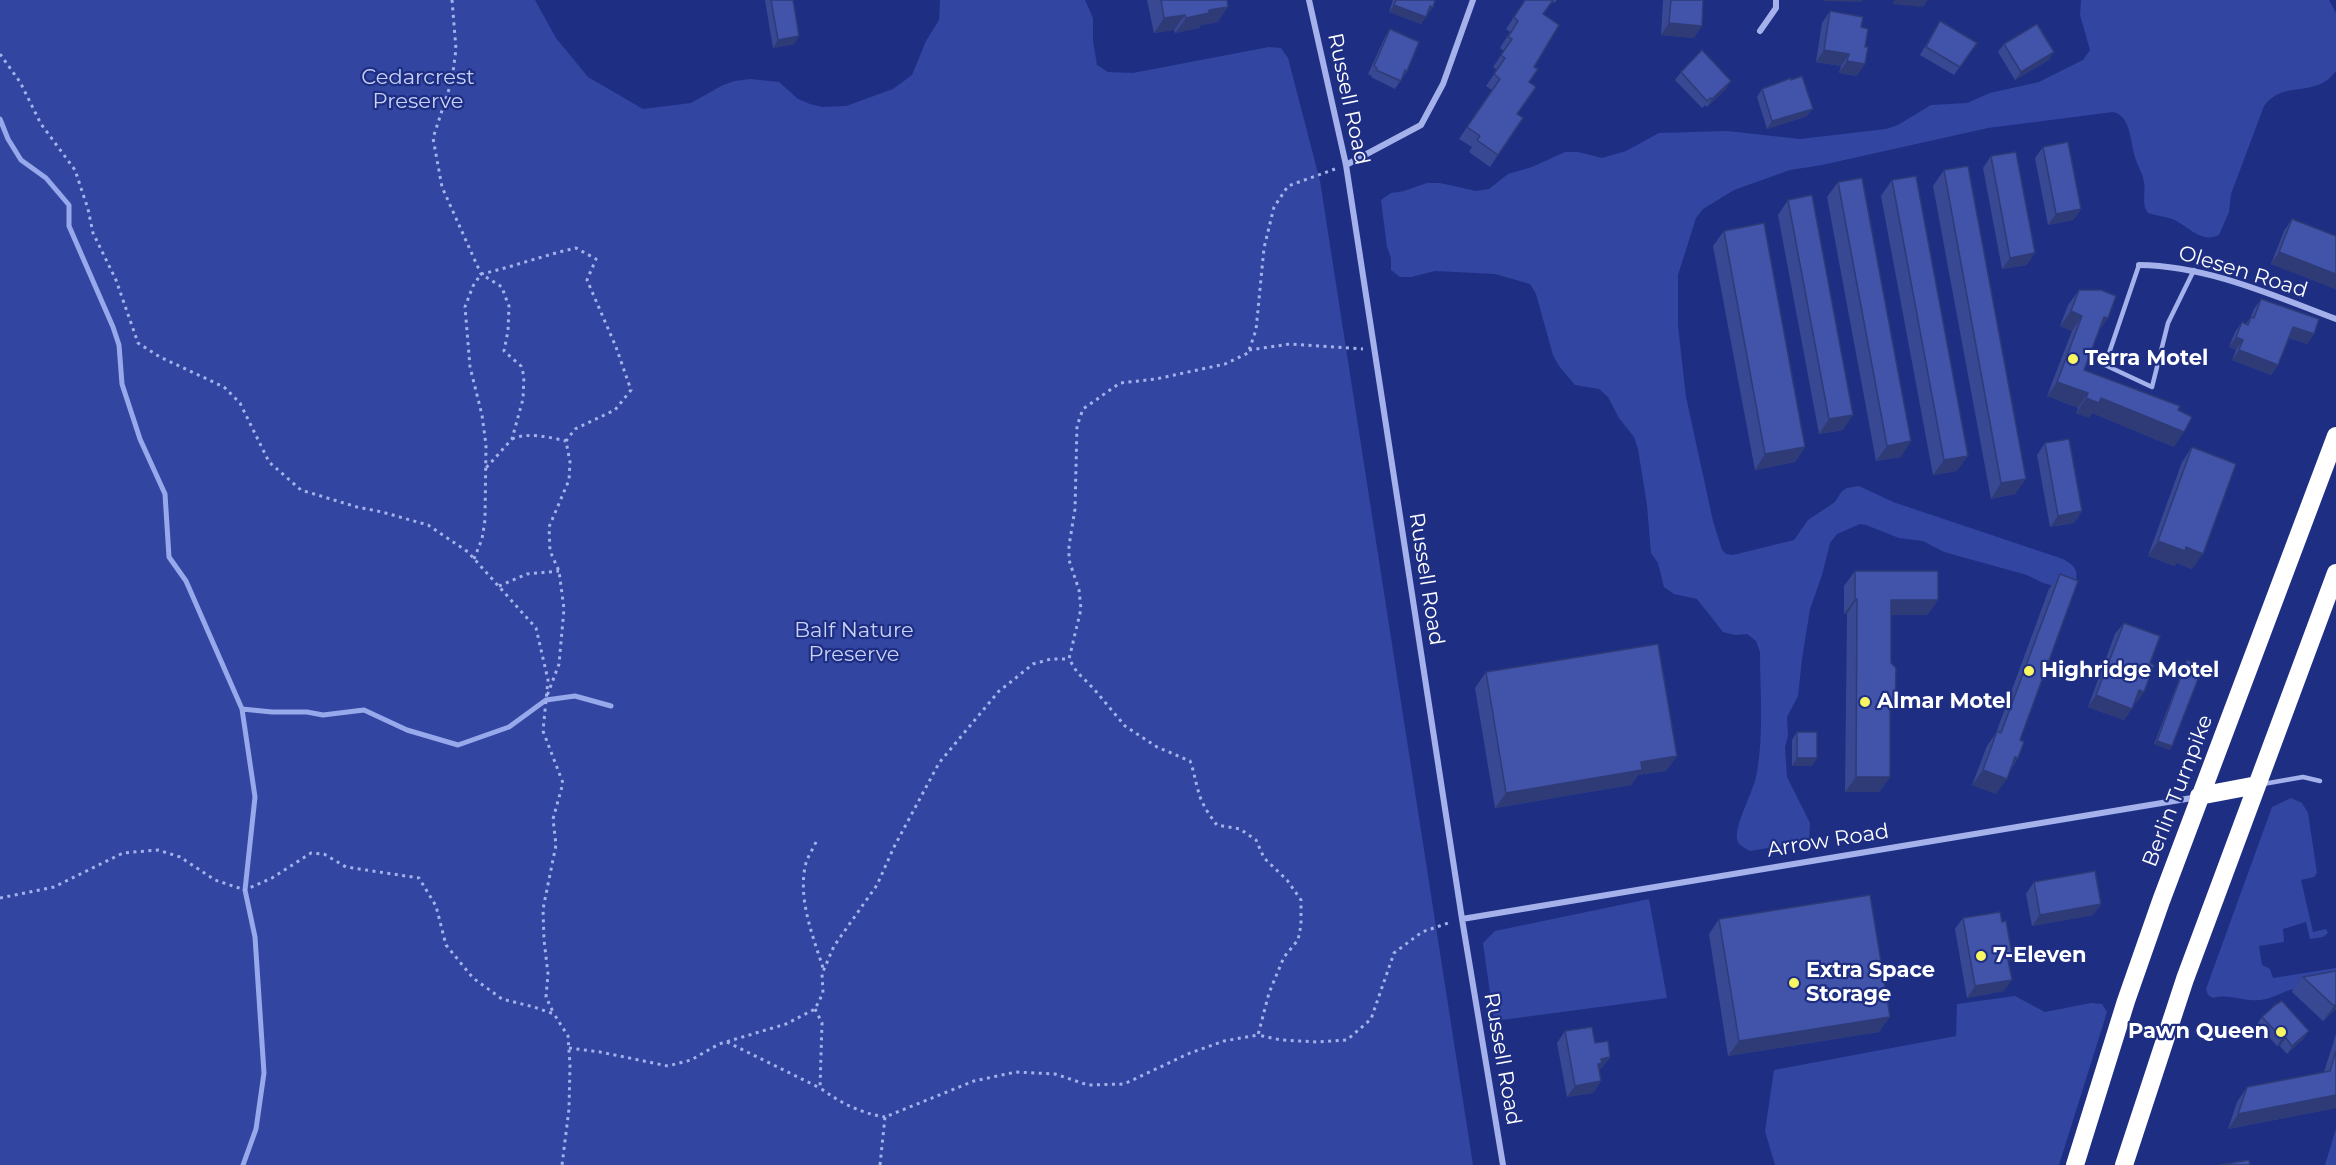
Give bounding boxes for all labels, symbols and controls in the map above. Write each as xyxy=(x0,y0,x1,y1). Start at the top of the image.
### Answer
street label: Russell Road xyxy=(1322,31,1374,167)
park label: Cedarcrest Preserve xyxy=(361,65,475,115)
street label: Olesen Road xyxy=(2175,240,2311,304)
place label: Terra Motel xyxy=(2085,346,2208,372)
marker: Terra Motel xyxy=(2066,352,2080,366)
street label: Russell Road xyxy=(1403,511,1449,647)
park label: Balf Nature Preserve xyxy=(794,618,914,668)
place label: Highridge Motel xyxy=(2041,658,2219,684)
marker: Highridge Motel xyxy=(2022,664,2036,678)
place label: Almar Motel xyxy=(1877,689,2012,715)
marker: Almar Motel xyxy=(1858,695,1872,709)
street label: Berlin Turnpike xyxy=(2137,711,2219,871)
street label: Arrow Road xyxy=(1765,819,1891,863)
place label: 7-Eleven xyxy=(1993,943,2087,969)
marker: 7-Eleven xyxy=(1974,949,1988,963)
place label: Extra Space Storage xyxy=(1806,958,1935,1008)
marker: Extra Space Storage xyxy=(1787,976,1801,990)
street label: Russell Road xyxy=(1478,991,1526,1127)
place label: Pawn Queen xyxy=(2128,1019,2269,1045)
marker: Pawn Queen xyxy=(2274,1025,2288,1039)

